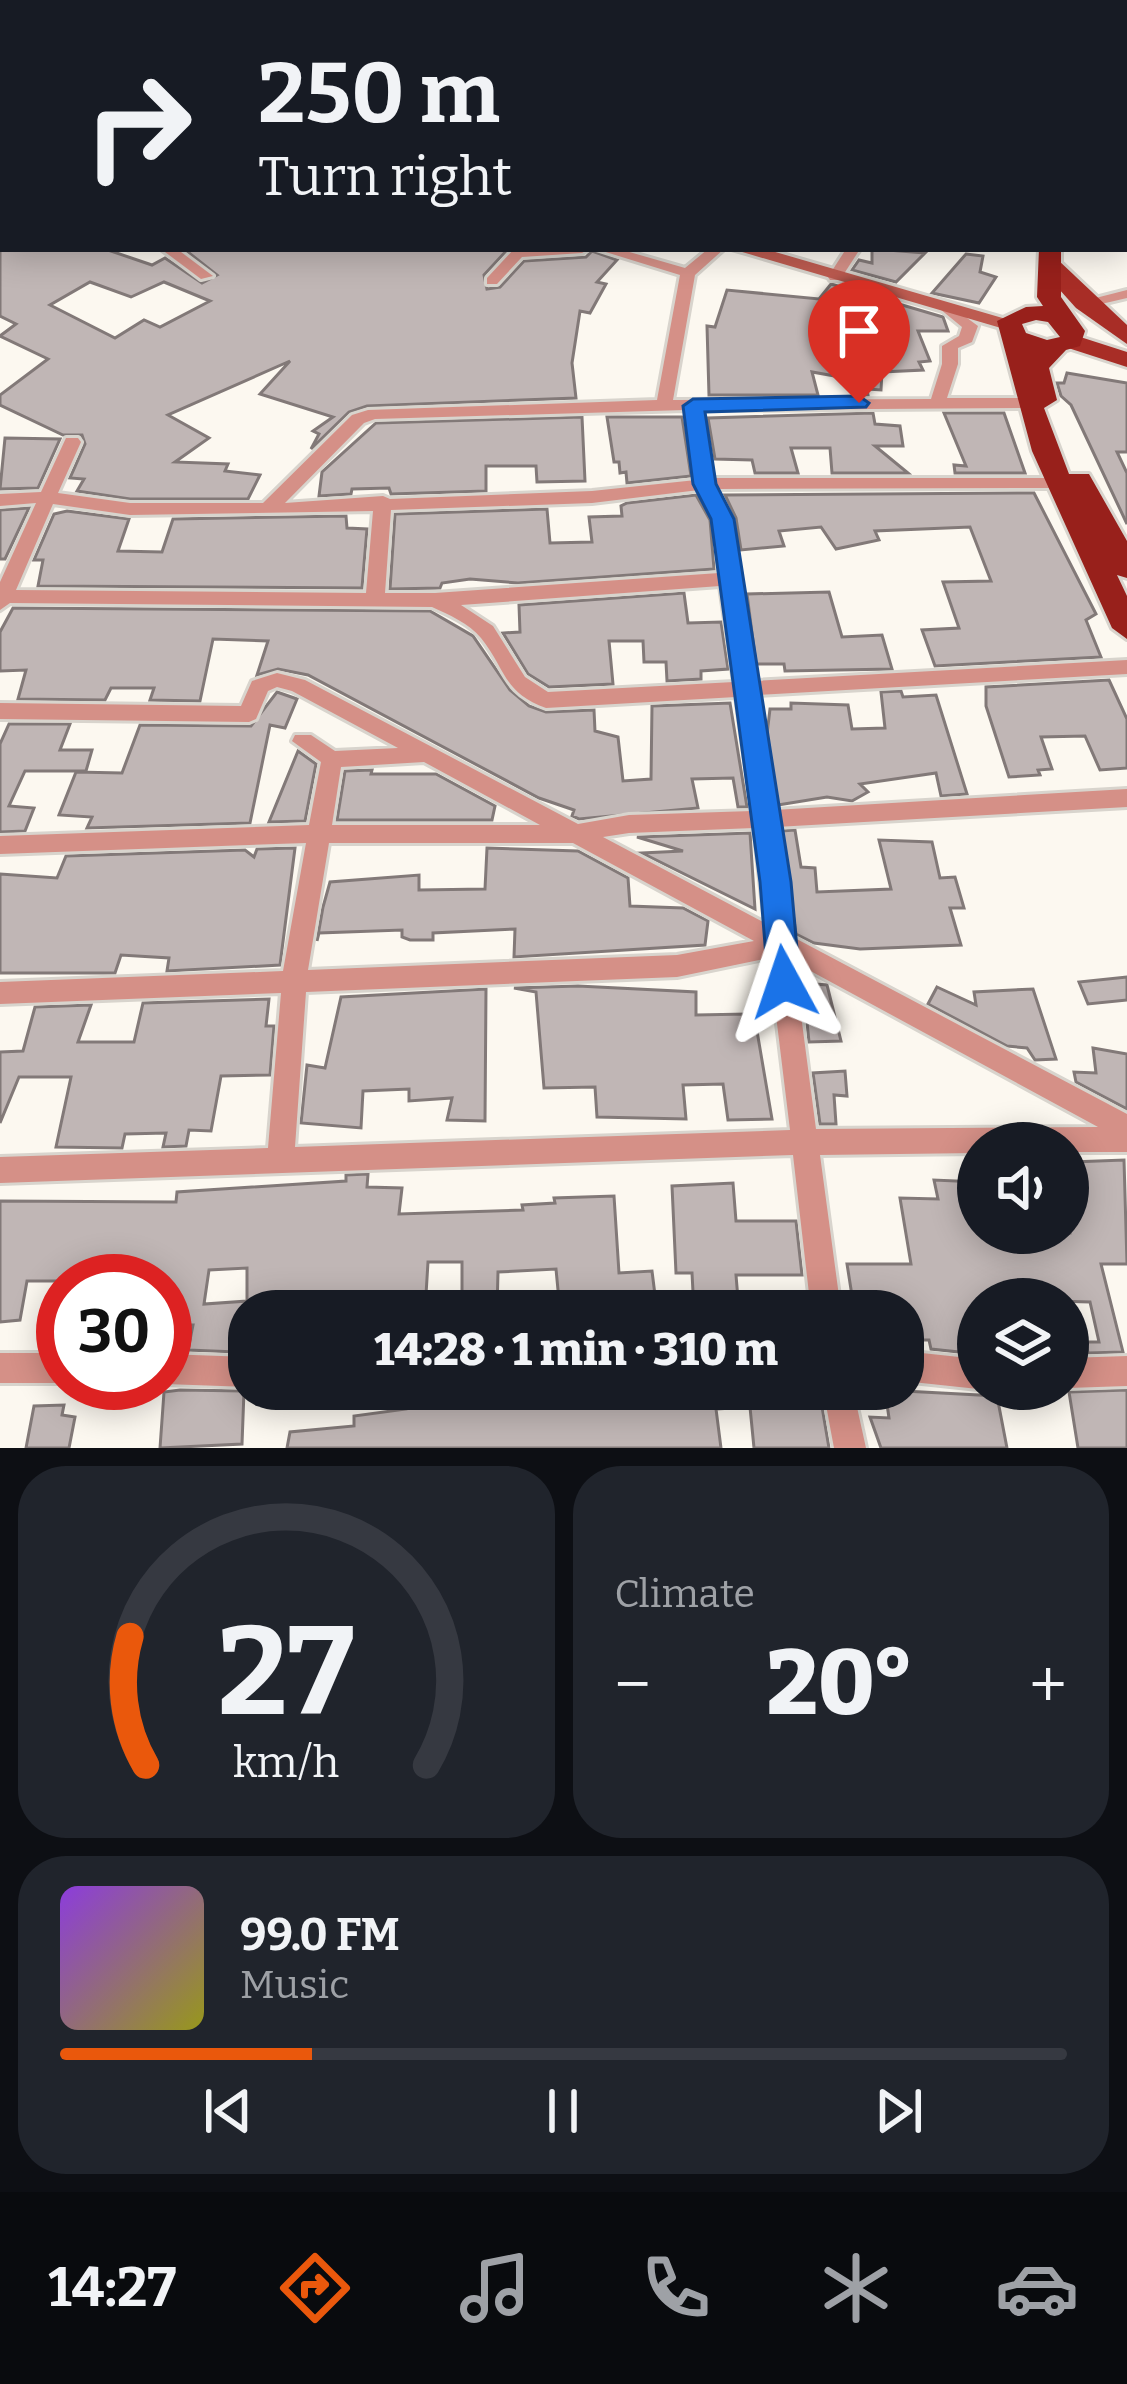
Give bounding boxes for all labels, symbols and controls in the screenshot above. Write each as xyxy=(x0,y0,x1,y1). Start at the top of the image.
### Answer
text: 250 m xyxy=(258,43,500,144)
icon: right xyxy=(60,48,216,204)
text: Turn right xyxy=(258,145,512,209)
pin xyxy=(808,280,910,403)
icon: arrive xyxy=(826,298,892,364)
position arrow xyxy=(721,919,847,1045)
map controls xyxy=(957,1122,1089,1410)
button: sound xyxy=(957,1122,1089,1254)
speed limit sign: 30 xyxy=(36,1254,192,1410)
button: layers xyxy=(957,1278,1089,1410)
text: 14:28 · 1 min · 310 m xyxy=(374,1323,778,1377)
text: Climate xyxy=(615,1571,755,1617)
text: 27 xyxy=(218,1597,355,1747)
text: 20° xyxy=(766,1630,914,1738)
text: − xyxy=(615,1645,651,1724)
text: + xyxy=(1029,1645,1067,1724)
text: km/h xyxy=(233,1737,339,1788)
text: 99.0 FM xyxy=(240,1908,400,1962)
text: Music xyxy=(240,1962,349,2008)
icon: previous xyxy=(195,2078,261,2144)
icon: pause xyxy=(530,2078,596,2144)
icon: next xyxy=(866,2078,932,2144)
icon: directions xyxy=(273,2246,357,2330)
icon: music xyxy=(453,2246,537,2330)
icon: phone xyxy=(634,2246,718,2330)
icon: climate xyxy=(814,2246,898,2330)
icon: car xyxy=(995,2246,1079,2330)
text: 14:27 xyxy=(48,2256,176,2320)

